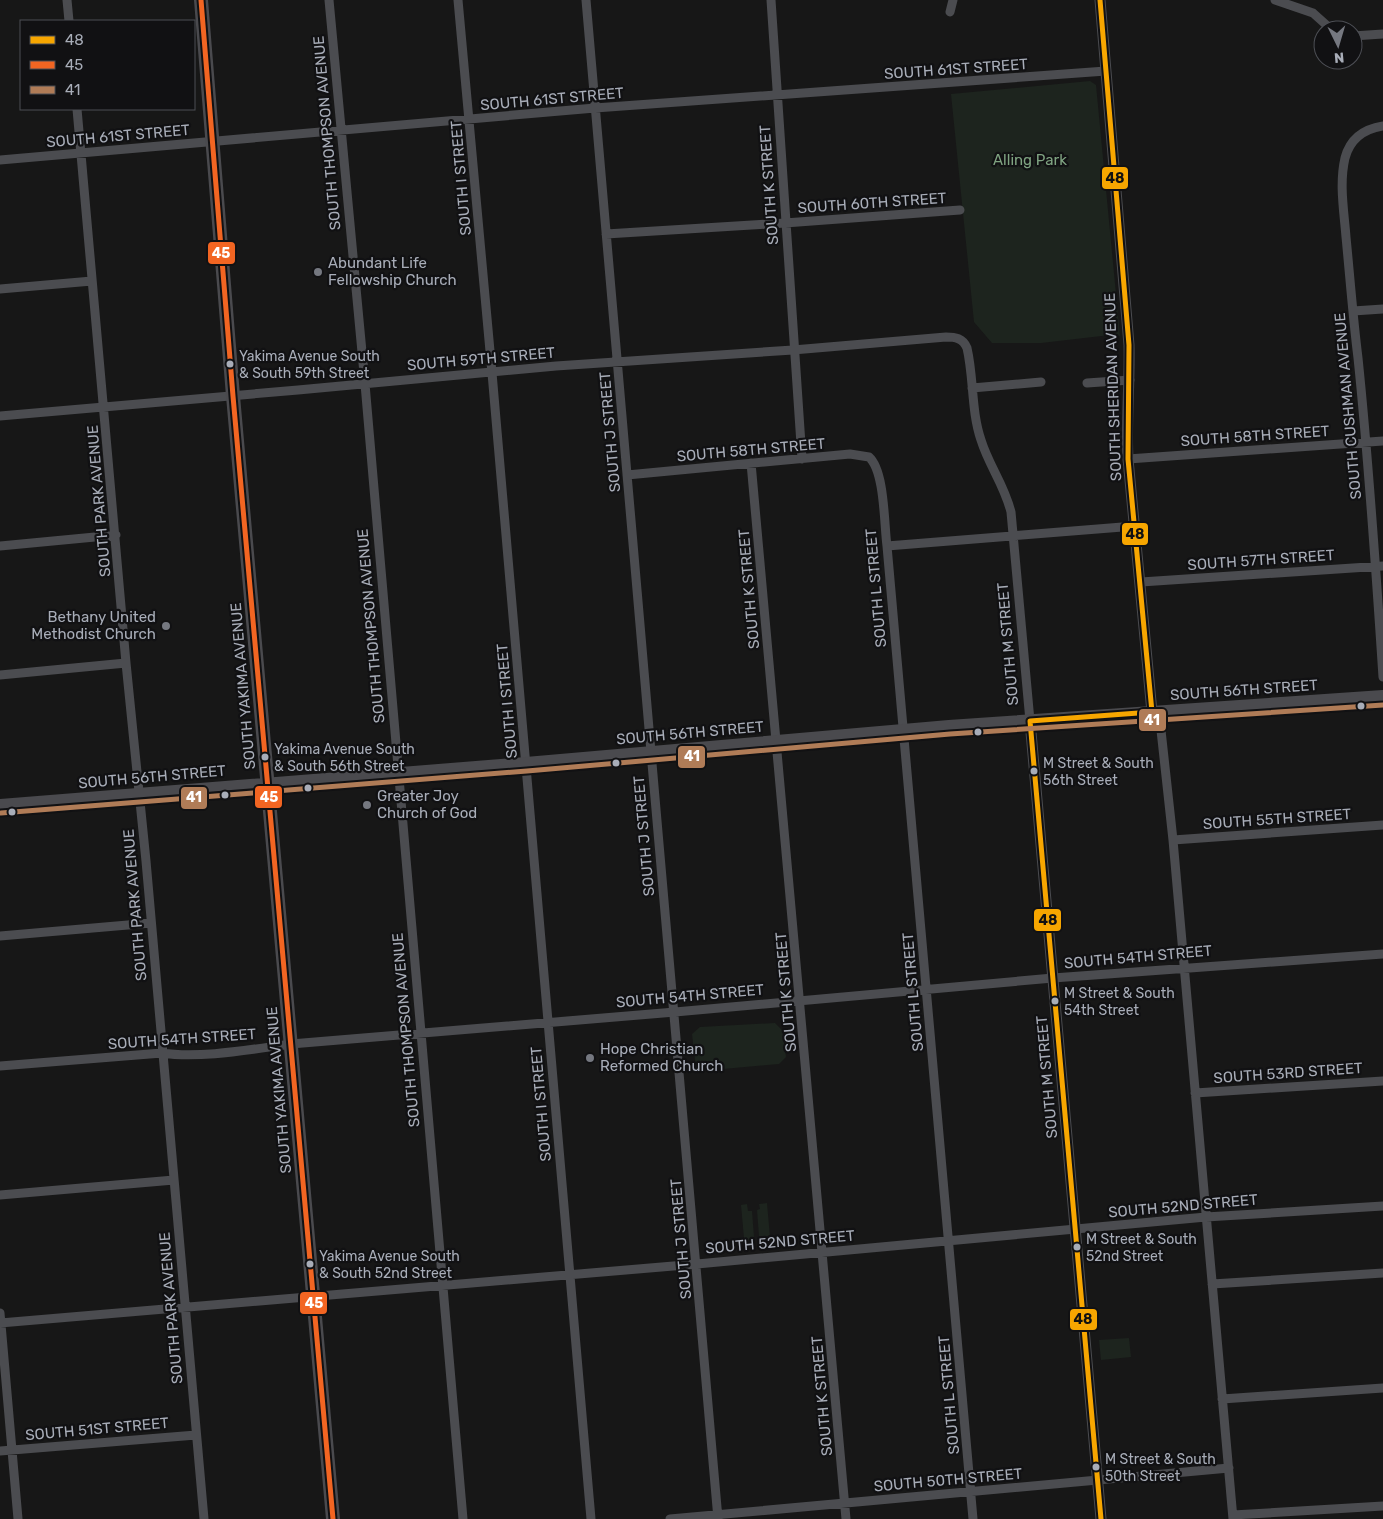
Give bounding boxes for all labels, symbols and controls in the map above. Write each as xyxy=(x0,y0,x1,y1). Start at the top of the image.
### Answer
legend xyxy=(20,20,195,110)
north arrow xyxy=(1313,20,1363,70)
text: 48 xyxy=(65,31,84,49)
street label: SOUTH THOMPSON AVENUE xyxy=(310,35,344,231)
text: N xyxy=(1333,49,1345,66)
street label: SOUTH 61ST STREET xyxy=(884,55,1029,83)
text: 45 xyxy=(65,56,83,74)
text: 41 xyxy=(65,81,80,99)
street label: SOUTH 61ST STREET xyxy=(480,84,625,114)
street label: SOUTH I STREET xyxy=(447,119,475,236)
street label: SOUTH 61ST STREET xyxy=(46,121,191,151)
street label: SOUTH K STREET xyxy=(756,124,782,246)
park label: Alling Park xyxy=(993,151,1067,169)
line badge: 48 xyxy=(1101,166,1129,190)
text: 48 xyxy=(1105,170,1125,187)
street label: SOUTH 60TH STREET xyxy=(797,189,947,217)
line badge: 45 xyxy=(207,241,236,265)
text: 45 xyxy=(212,245,230,262)
place label: Abundant Life Fellowship Church xyxy=(328,254,457,289)
marker: Abundant Life Fellowship Church xyxy=(312,266,324,278)
street label: SOUTH SHERIDAN AVENUE xyxy=(1101,293,1125,481)
street label: SOUTH CUSHMAN AVENUE xyxy=(1331,312,1365,500)
street label: SOUTH 59TH STREET xyxy=(406,344,556,374)
place label: Yakima Avenue South & South 59th Street xyxy=(239,348,380,382)
marker: Yakima Avenue South & South 59th Street xyxy=(225,359,235,369)
street label: SOUTH J STREET xyxy=(596,371,624,493)
street label: SOUTH 58TH STREET xyxy=(1180,422,1330,450)
street label: SOUTH PARK AVENUE xyxy=(83,424,115,578)
street label: SOUTH 58TH STREET xyxy=(676,435,826,465)
line badge: 48 xyxy=(1121,522,1149,546)
text: 48 xyxy=(1125,526,1145,543)
street label: SOUTH L STREET xyxy=(862,527,890,648)
street label: SOUTH THOMPSON AVENUE xyxy=(354,528,388,724)
street label: SOUTH K STREET xyxy=(735,528,763,650)
street label: SOUTH 57TH STREET xyxy=(1187,546,1335,574)
street label: SOUTH M STREET xyxy=(994,582,1022,706)
street label: SOUTH YAKIMA AVENUE xyxy=(227,602,259,770)
place label: Bethany United Methodist Church xyxy=(31,608,156,643)
marker: Bethany United Methodist Church xyxy=(160,620,172,632)
street label: SOUTH I STREET xyxy=(493,642,521,759)
street label: SOUTH 56TH STREET xyxy=(1170,676,1319,704)
unlabelled marker xyxy=(1356,701,1366,711)
line badge: 41 xyxy=(1138,708,1167,732)
text: 41 xyxy=(1144,712,1160,729)
street label: SOUTH 56TH STREET xyxy=(615,718,765,748)
unlabelled marker xyxy=(973,727,983,737)
place label: Yakima Avenue South & South 56th Street xyxy=(274,741,415,775)
line badge: 41 xyxy=(677,745,706,769)
text: 41 xyxy=(684,748,700,765)
marker: Yakima Avenue South & South 56th Street xyxy=(260,752,270,762)
place label: M Street & South 56th Street xyxy=(1043,755,1154,789)
unlabelled marker xyxy=(611,758,621,768)
street label: SOUTH 56TH STREET xyxy=(77,762,227,792)
marker: M Street & South 56th Street xyxy=(1029,766,1039,776)
street label: SOUTH J STREET xyxy=(630,775,658,897)
unlabelled marker xyxy=(303,783,313,793)
line badge: 45 xyxy=(254,785,283,809)
line badge: 41 xyxy=(180,786,208,810)
place label: Greater Joy Church of God xyxy=(377,787,477,822)
text: 41 xyxy=(186,789,202,806)
text: 45 xyxy=(260,789,278,806)
unlabelled marker xyxy=(220,790,230,800)
marker: Greater Joy Church of God xyxy=(361,799,373,811)
street label: SOUTH 55TH STREET xyxy=(1202,805,1352,833)
unlabelled marker xyxy=(7,807,17,817)
street label: SOUTH PARK AVENUE xyxy=(119,828,151,982)
line badge: 48 xyxy=(1033,908,1062,932)
text: 48 xyxy=(1038,912,1058,929)
street label: SOUTH K STREET xyxy=(772,931,800,1053)
street label: SOUTH L STREET xyxy=(899,931,927,1052)
street label: SOUTH THOMPSON AVENUE xyxy=(389,932,423,1128)
street label: SOUTH 54TH STREET xyxy=(1063,942,1213,972)
street label: SOUTH 54TH STREET xyxy=(615,981,765,1011)
place label: M Street & South 54th Street xyxy=(1064,985,1175,1019)
marker: M Street & South 54th Street xyxy=(1050,996,1060,1006)
street label: SOUTH YAKIMA AVENUE xyxy=(263,1006,295,1174)
street label: SOUTH M STREET xyxy=(1033,1015,1061,1139)
street label: SOUTH 54TH STREET xyxy=(107,1025,257,1053)
place label: Hope Christian Reformed Church xyxy=(600,1040,723,1075)
street label: SOUTH I STREET xyxy=(527,1045,555,1162)
marker: Hope Christian Reformed Church xyxy=(584,1052,596,1064)
street label: SOUTH 53RD STREET xyxy=(1213,1059,1363,1087)
street label: SOUTH J STREET xyxy=(667,1178,695,1300)
street label: SOUTH 52ND STREET xyxy=(1108,1190,1259,1221)
street label: SOUTH 52ND STREET xyxy=(705,1226,856,1257)
street label: SOUTH PARK AVENUE xyxy=(155,1231,187,1385)
place label: M Street & South 52nd Street xyxy=(1086,1231,1197,1265)
marker: M Street & South 52nd Street xyxy=(1072,1242,1082,1252)
place label: Yakima Avenue South & South 52nd Street xyxy=(319,1248,460,1282)
marker: Yakima Avenue South & South 52nd Street xyxy=(305,1259,315,1269)
line badge: 45 xyxy=(299,1291,328,1315)
text: 45 xyxy=(305,1295,323,1312)
line badge: 48 xyxy=(1069,1308,1098,1331)
text: 48 xyxy=(1073,1311,1093,1328)
street label: SOUTH L STREET xyxy=(935,1334,963,1455)
street label: SOUTH K STREET xyxy=(808,1335,836,1457)
street label: SOUTH 51ST STREET xyxy=(25,1414,170,1444)
place label: M Street & South 50th Street xyxy=(1105,1451,1216,1485)
marker: M Street & South 50th Street xyxy=(1091,1462,1101,1472)
street label: SOUTH 50TH STREET xyxy=(873,1465,1023,1495)

